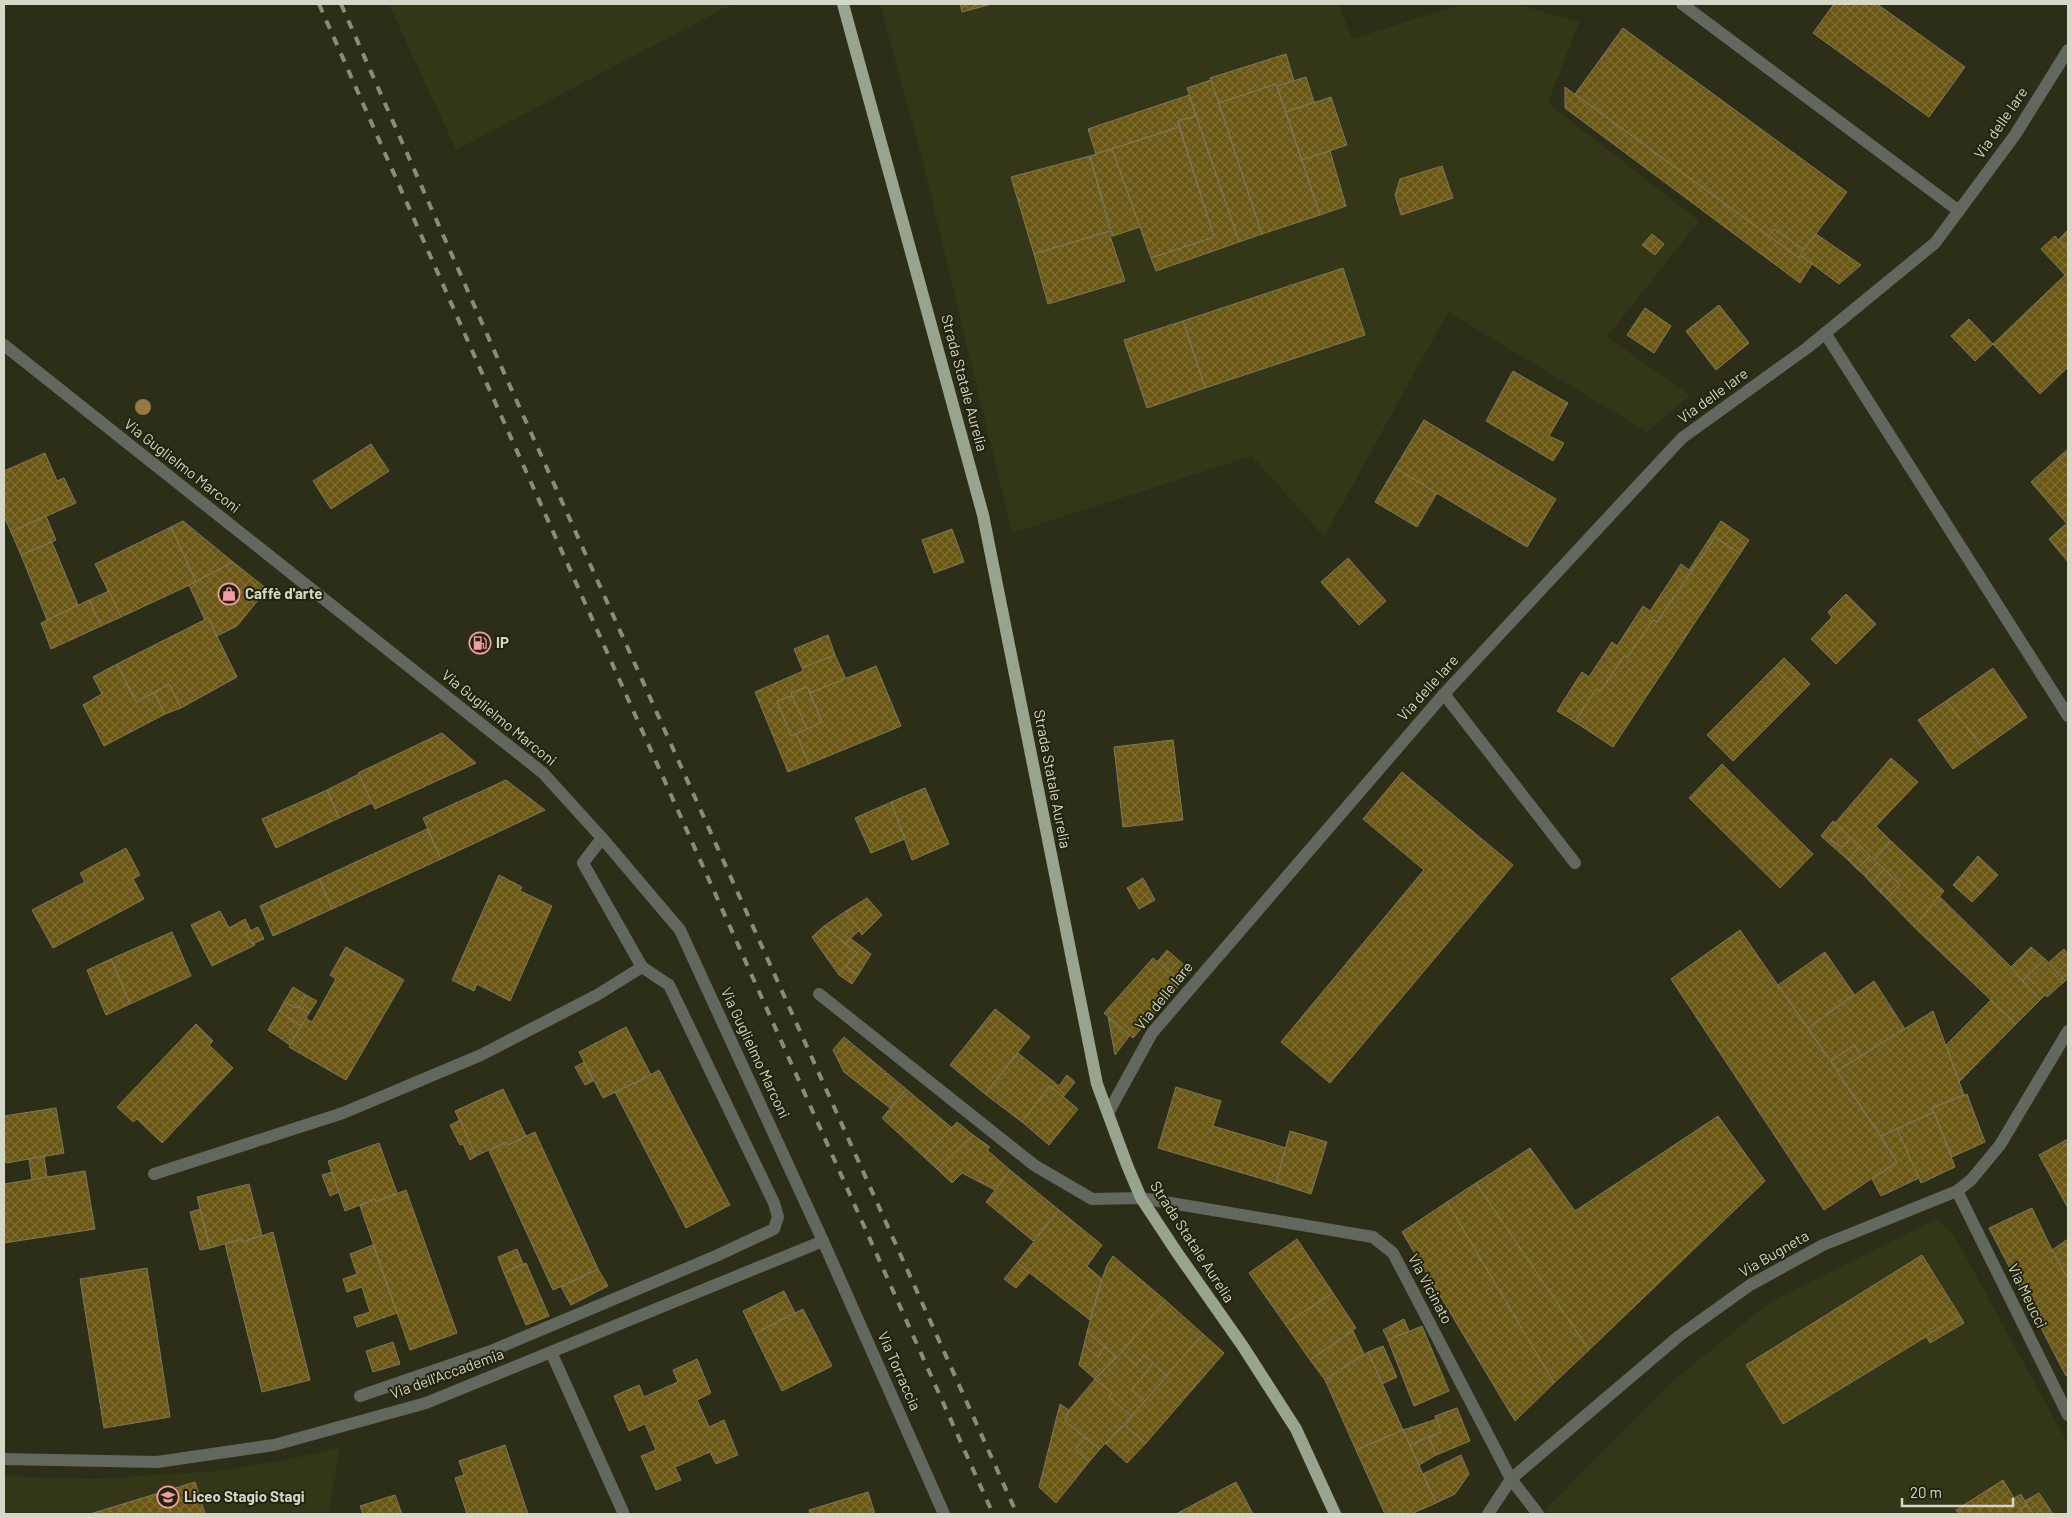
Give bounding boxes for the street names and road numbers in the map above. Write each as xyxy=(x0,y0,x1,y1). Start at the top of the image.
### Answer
street label: Via delle Iare xyxy=(1970,83,2031,162)
street label: Strada Statale Aurelia xyxy=(938,312,992,453)
street label: Via delle Iare xyxy=(1674,364,1751,427)
street label: Via Guglielmo Marconi xyxy=(121,414,244,516)
street label: Via delle Iare xyxy=(1393,651,1461,724)
street label: Via Guglielmo Marconi xyxy=(439,665,561,769)
street label: Strada Statale Aurelia xyxy=(1031,708,1075,850)
street label: Via delle Iare xyxy=(1130,958,1196,1033)
street label: Via Guglielmo Marconi xyxy=(718,984,794,1121)
street label: Strada Statale Aurelia xyxy=(1147,1177,1239,1305)
street label: Via Bugneta xyxy=(1735,1226,1812,1280)
street label: Via Vicinato xyxy=(1405,1250,1457,1327)
street label: Via Meucci xyxy=(2005,1260,2051,1331)
street label: Via Torraccia xyxy=(874,1328,925,1413)
street label: Via dell'Accademia xyxy=(387,1344,506,1402)

